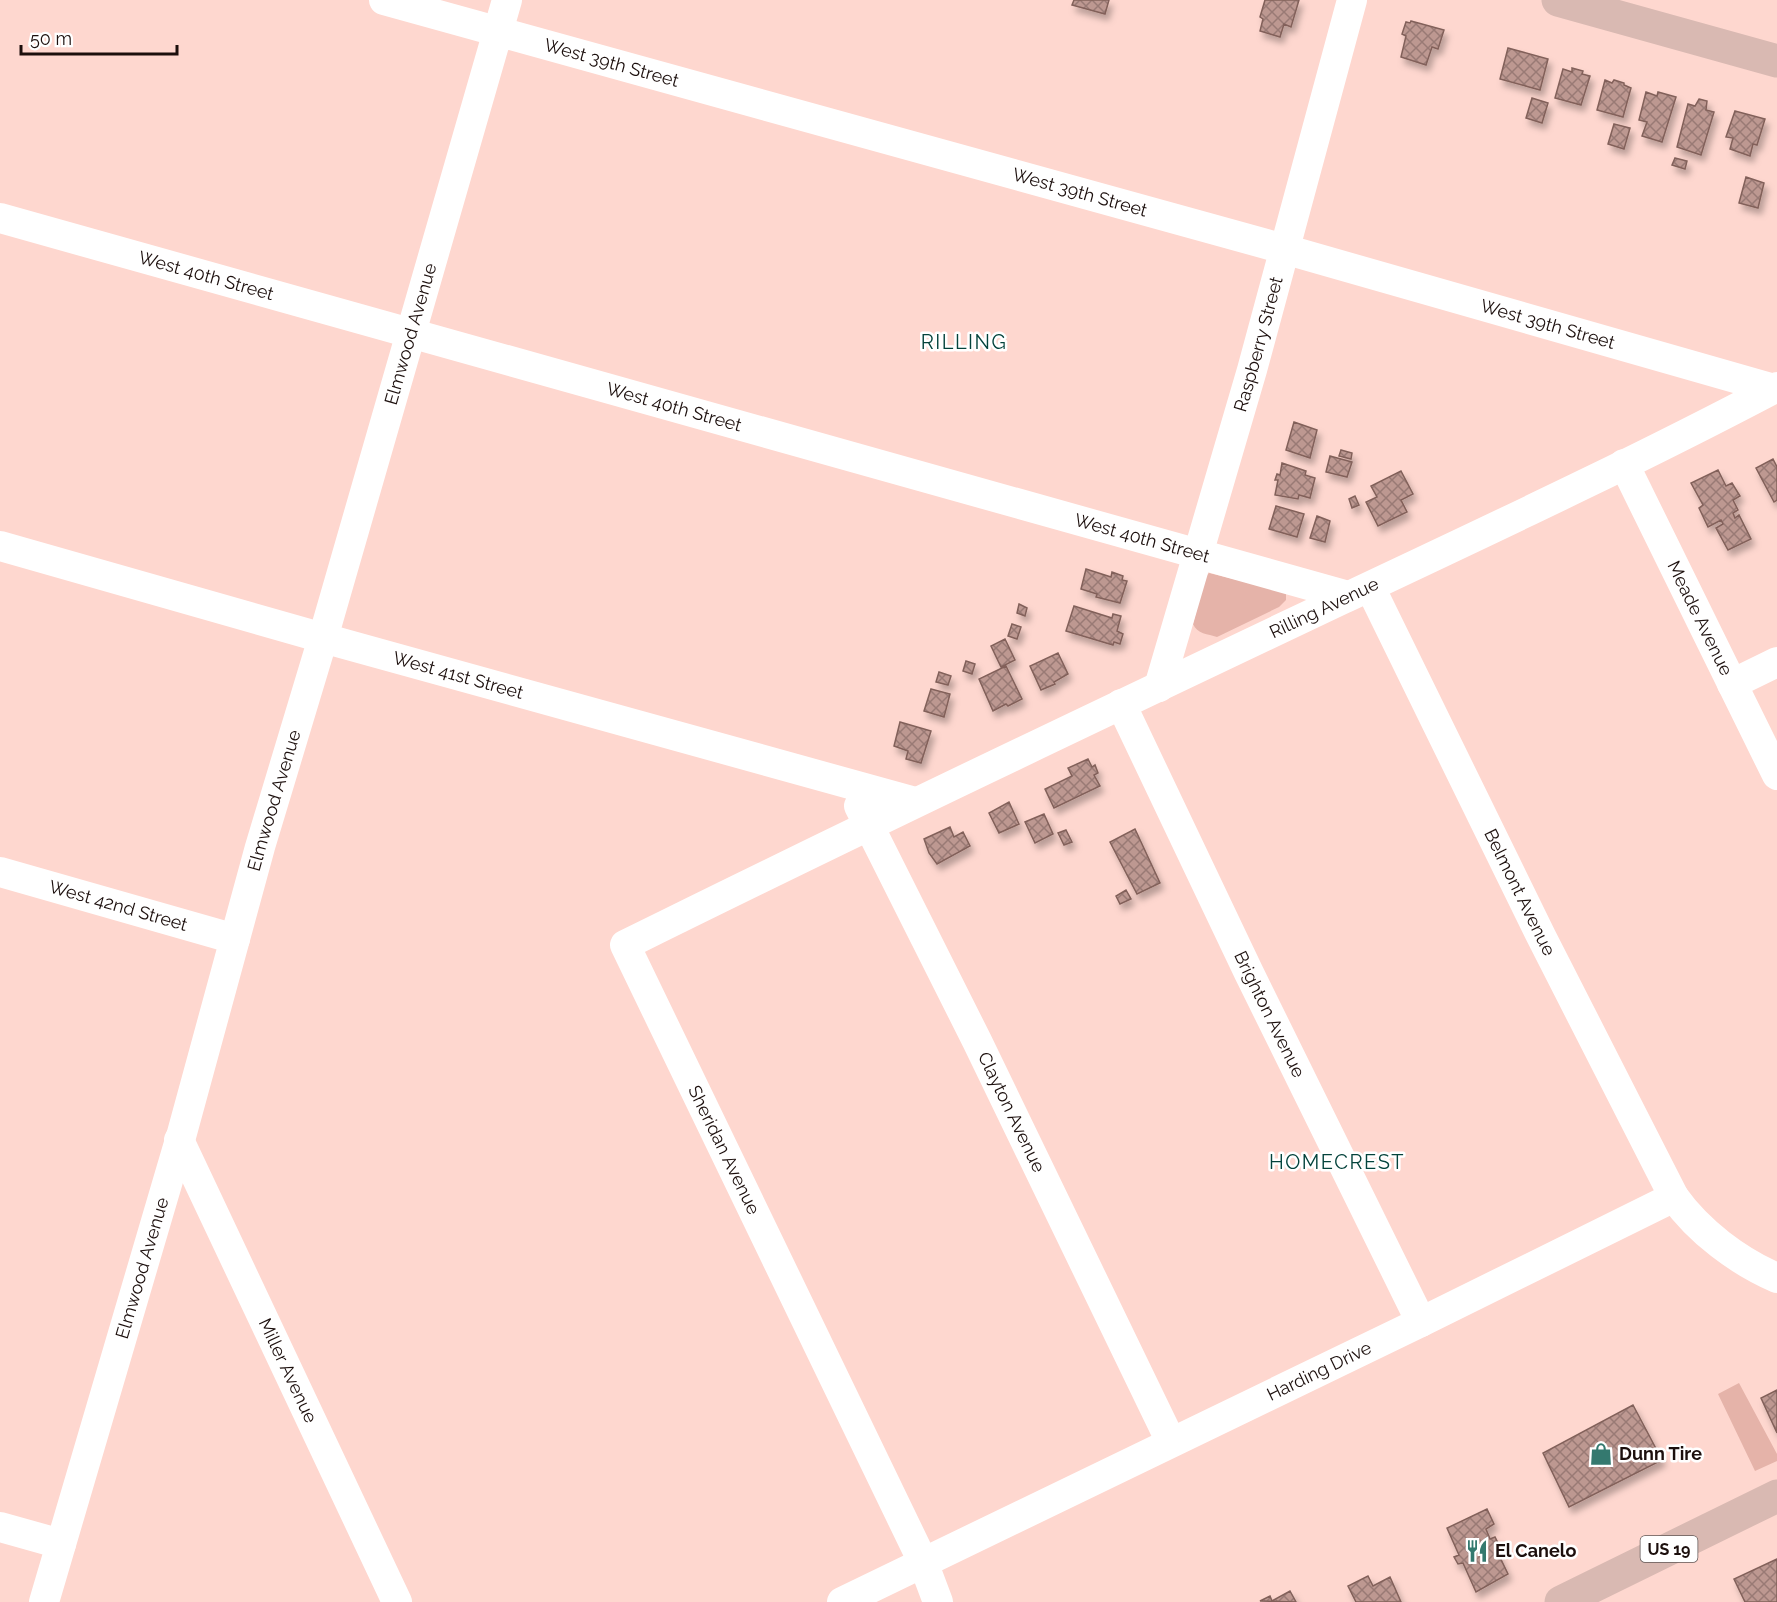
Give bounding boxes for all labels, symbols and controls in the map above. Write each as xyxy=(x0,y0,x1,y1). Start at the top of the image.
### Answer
scale bar xyxy=(21,18,177,56)
text: 50 m xyxy=(30,28,72,49)
street label: West 39th Street xyxy=(542,34,681,91)
street label: West 39th Street xyxy=(1010,163,1150,221)
street label: West 40th Street xyxy=(136,246,276,304)
street label: Elmwood Avenue xyxy=(380,260,441,407)
street label: Raspberry Street xyxy=(1229,274,1287,414)
street label: West 39th Street xyxy=(1478,295,1617,353)
district label: RILLING xyxy=(921,330,1007,354)
street label: West 40th Street xyxy=(604,378,744,435)
street label: West 40th Street xyxy=(1072,509,1212,567)
street label: Meade Avenue xyxy=(1663,557,1738,679)
street label: Rilling Avenue xyxy=(1266,573,1382,642)
street label: West 41st Street xyxy=(391,647,526,703)
street label: Elmwood Avenue xyxy=(243,727,305,873)
street label: Belmont Avenue xyxy=(1480,825,1560,959)
street label: West 42nd Street xyxy=(47,876,190,935)
street label: Brighton Avenue xyxy=(1230,948,1310,1081)
street label: Clayton Avenue xyxy=(974,1048,1050,1176)
street label: Sheridan Avenue xyxy=(684,1082,765,1218)
district label: HOMECREST xyxy=(1269,1150,1405,1174)
street label: Elmwood Avenue xyxy=(111,1194,173,1341)
street label: Miller Avenue xyxy=(255,1315,322,1426)
street label: Harding Drive xyxy=(1263,1336,1375,1405)
shop icon: Dunn Tire xyxy=(1588,1441,1614,1467)
place label: Dunn Tire xyxy=(1619,1443,1702,1464)
road number: US 19 xyxy=(1640,1536,1698,1562)
restaurant icon: El Canelo xyxy=(1464,1538,1490,1564)
place label: El Canelo xyxy=(1495,1540,1576,1561)

